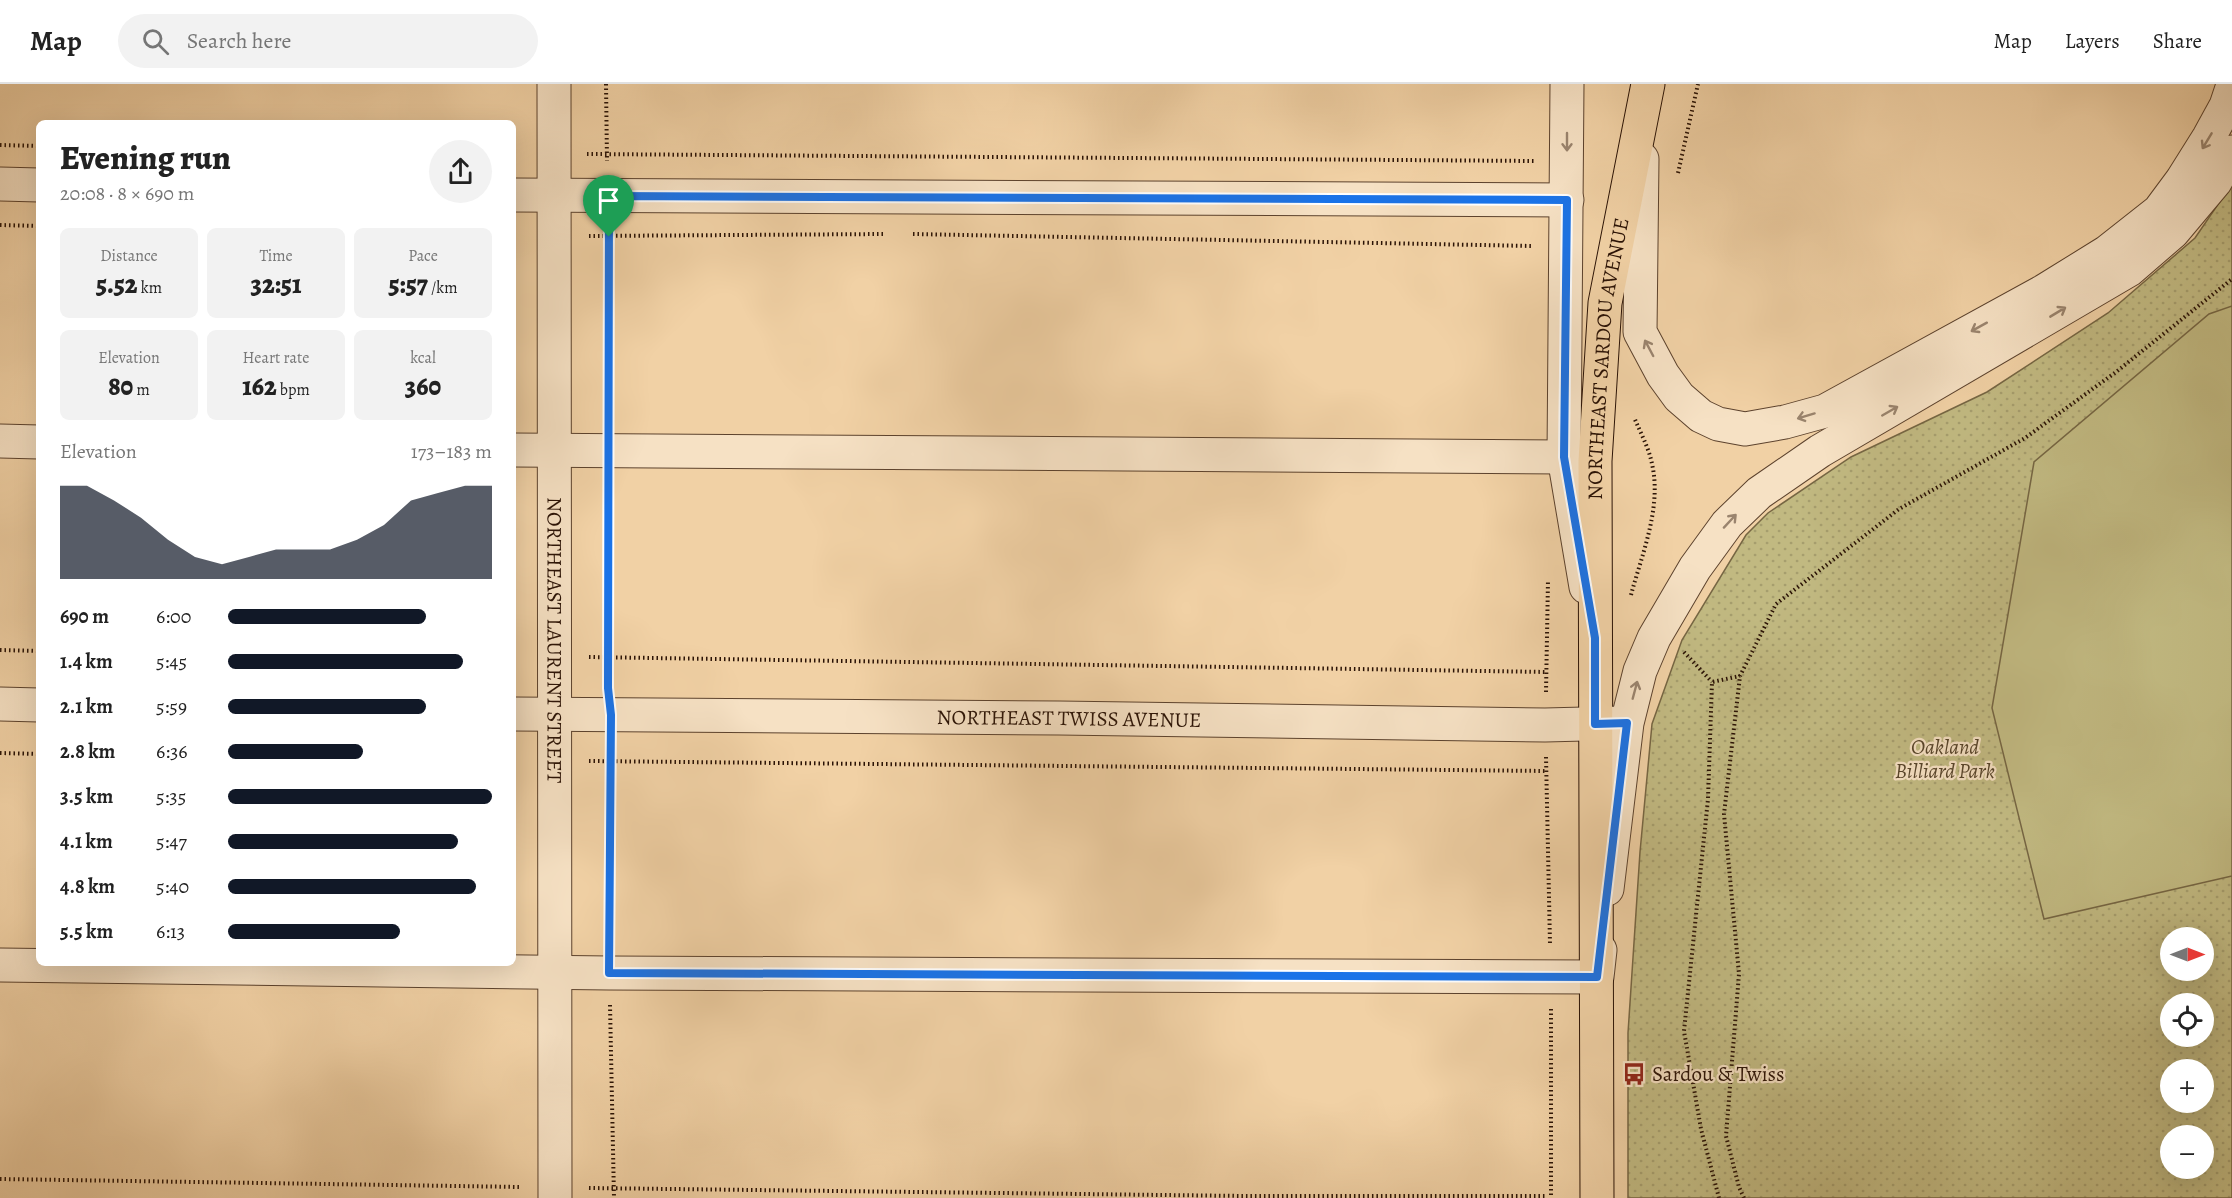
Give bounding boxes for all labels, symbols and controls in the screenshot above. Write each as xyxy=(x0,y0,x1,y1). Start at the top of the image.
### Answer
search box xyxy=(118,14,538,68)
text: Map xyxy=(30,22,82,60)
icon: search xyxy=(139,25,172,58)
text: Search here xyxy=(187,26,291,56)
text: Map xyxy=(1993,27,2032,55)
text: Layers xyxy=(2065,27,2120,55)
text: Share xyxy=(2153,27,2202,55)
one-way arrow xyxy=(1561,132,1573,152)
one-way arrow xyxy=(2201,132,2213,149)
text: Evening run xyxy=(60,135,231,180)
button: share xyxy=(429,140,492,203)
pin xyxy=(583,175,634,237)
text: 20:08 · 8 × 690 m xyxy=(60,180,195,207)
icon: arrive xyxy=(592,184,625,217)
street label: NORTHEAST SARDOU AVENUE xyxy=(1581,215,1635,500)
text: Distance xyxy=(100,245,158,267)
text: Time xyxy=(259,245,293,267)
text: Pace xyxy=(408,245,438,267)
text: 5.52 xyxy=(96,267,138,302)
text: 32:51 xyxy=(251,267,301,302)
text: 5:57 xyxy=(388,267,428,302)
text: km xyxy=(138,277,162,299)
text: /km xyxy=(428,277,458,299)
one-way arrow xyxy=(2049,306,2066,318)
one-way arrow xyxy=(1971,321,1988,333)
one-way arrow xyxy=(1643,340,1655,357)
text: Elevation xyxy=(98,347,160,369)
text: Heart rate xyxy=(243,347,309,369)
text: kcal xyxy=(410,347,436,369)
text: 80 xyxy=(108,369,133,404)
text: 162 xyxy=(242,369,277,404)
text: 360 xyxy=(405,369,441,404)
text: m xyxy=(133,379,150,401)
text: bpm xyxy=(277,379,310,401)
one-way arrow xyxy=(1881,404,1898,416)
one-way arrow xyxy=(1797,411,1816,422)
text: Elevation xyxy=(60,438,137,465)
text: 173–183 m xyxy=(411,438,492,465)
street label: NORTHEAST LAURENT STREET xyxy=(540,497,569,784)
one-way arrow xyxy=(1723,514,1738,529)
text: 690 m xyxy=(60,603,109,630)
text: 6:00 xyxy=(156,603,191,630)
text: 1.4 km xyxy=(60,648,113,675)
text: 5:45 xyxy=(156,648,187,675)
one-way arrow xyxy=(1630,681,1642,700)
text: 2.1 km xyxy=(60,693,113,720)
text: 5:59 xyxy=(156,693,187,720)
street label: NORTHEAST TWISS AVENUE xyxy=(936,703,1202,734)
park label: Oakland Billiard Park xyxy=(1895,733,1995,785)
text: 2.8 km xyxy=(60,738,115,765)
text: 6:36 xyxy=(156,738,188,765)
text: 3.5 km xyxy=(60,783,113,810)
text: 5:35 xyxy=(156,783,186,810)
text: 4.1 km xyxy=(60,828,113,855)
text: 5:47 xyxy=(156,828,187,855)
text: 4.8 km xyxy=(60,873,115,900)
text: 5:40 xyxy=(156,873,189,900)
text: 5.5 km xyxy=(60,918,113,945)
text: 6:13 xyxy=(156,918,185,945)
north arrow xyxy=(2160,927,2214,981)
map controls xyxy=(2160,927,2214,1179)
button: locate xyxy=(2160,993,2214,1047)
button: + xyxy=(2160,1059,2214,1113)
place label: Sardou & Twiss xyxy=(1652,1060,1784,1088)
bus stop icon: Sardou & Twiss xyxy=(1621,1061,1647,1087)
button: − xyxy=(2160,1125,2214,1179)

